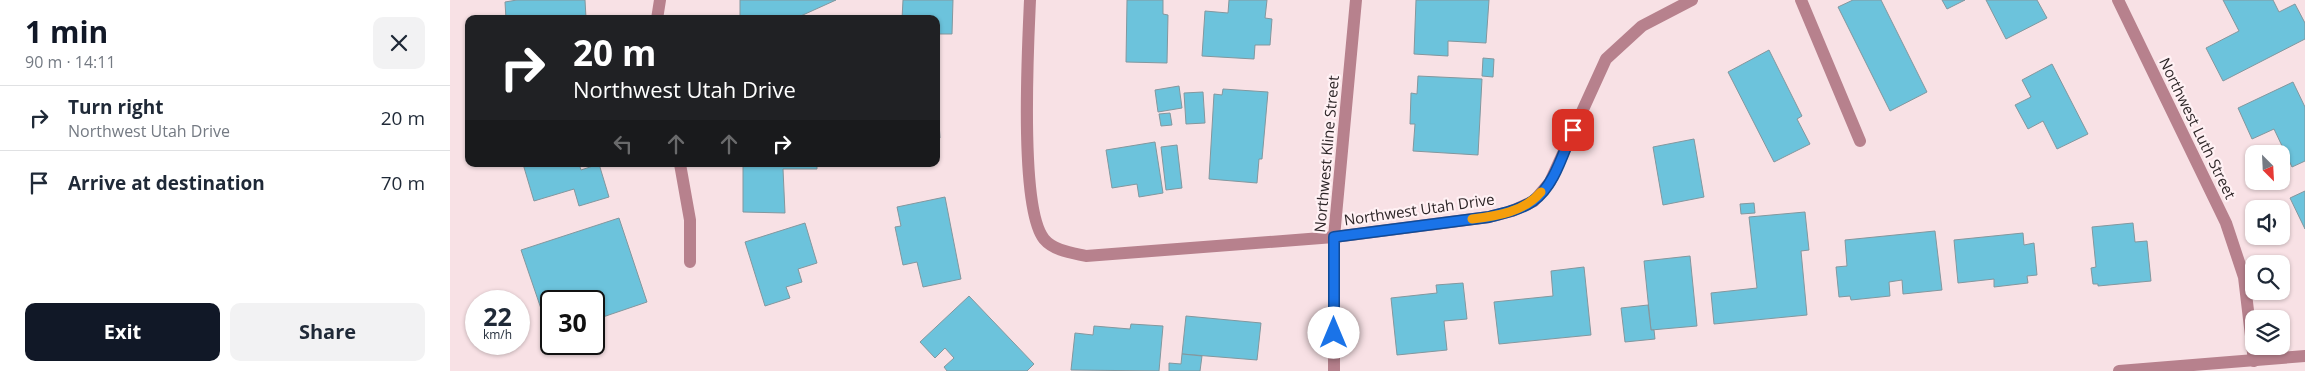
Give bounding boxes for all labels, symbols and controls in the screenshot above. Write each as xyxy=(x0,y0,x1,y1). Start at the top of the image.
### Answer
text: 1 min xyxy=(25,11,108,52)
button: close xyxy=(373,17,425,69)
text: 20 m xyxy=(573,29,656,76)
icon: right xyxy=(490,35,555,100)
text: 90 m · 14:11 xyxy=(25,51,116,73)
street label: Northwest Luth Street xyxy=(2155,54,2241,202)
text: Northwest Utah Drive xyxy=(573,74,796,104)
street label: Northwest Kline Street xyxy=(1309,75,1343,233)
text: Turn right xyxy=(68,94,163,120)
icon: right xyxy=(25,104,53,132)
text: 20 m xyxy=(381,105,425,131)
pin xyxy=(1552,109,1594,151)
icon: arrive xyxy=(1559,116,1587,144)
text: Northwest Utah Drive xyxy=(68,120,230,142)
icon: left xyxy=(609,130,637,158)
icon: ahead xyxy=(662,130,690,158)
icon: ahead xyxy=(715,130,743,158)
icon: right xyxy=(768,130,796,158)
north arrow xyxy=(2245,145,2290,190)
map controls xyxy=(2245,145,2290,355)
icon: arrive xyxy=(25,169,53,197)
text: Arrive at destination xyxy=(68,170,265,196)
text: 70 m xyxy=(381,170,425,196)
street label: Northwest Utah Drive xyxy=(1342,189,1496,229)
button: sound xyxy=(2245,200,2290,245)
button: search xyxy=(2245,255,2290,300)
speed limit sign: 30 xyxy=(540,290,605,355)
text: 22 xyxy=(483,299,512,333)
button: Exit xyxy=(25,303,220,361)
button: Share xyxy=(230,303,425,361)
position arrow xyxy=(1307,306,1359,358)
button: layers xyxy=(2245,310,2290,355)
text: km/h xyxy=(483,326,512,343)

